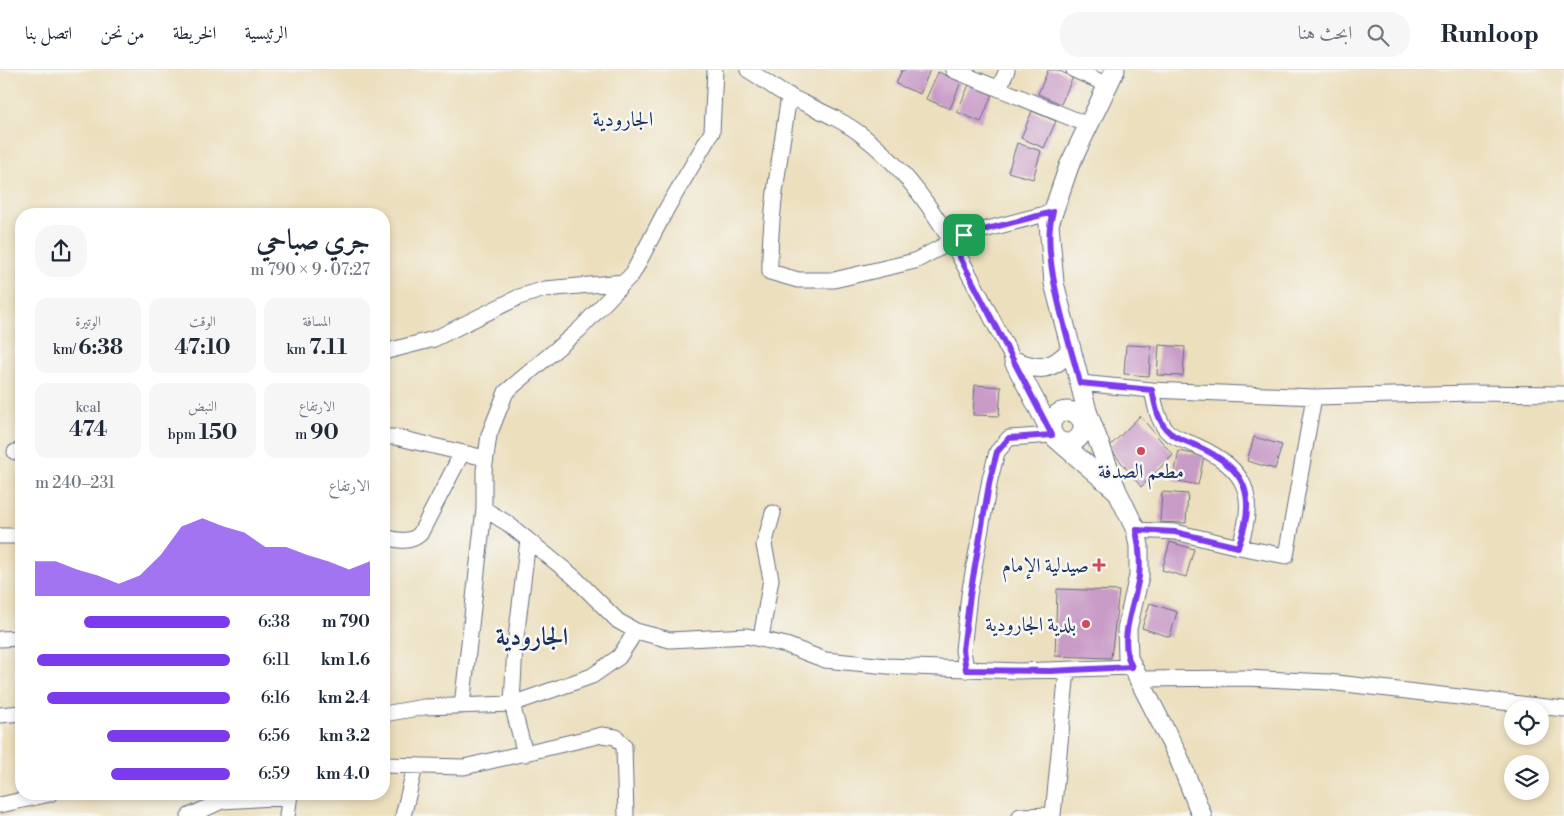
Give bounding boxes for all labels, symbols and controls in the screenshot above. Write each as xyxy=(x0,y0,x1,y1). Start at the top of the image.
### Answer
search box xyxy=(1060,12,1410,57)
text: Runloop xyxy=(1440,20,1539,50)
text: ابحث هنا xyxy=(1298,21,1352,45)
icon: search xyxy=(1364,21,1392,49)
text: اتصل بنا xyxy=(25,22,72,45)
text: من نحن xyxy=(100,22,145,45)
text: الخريطة xyxy=(173,22,216,45)
text: الرئيسية xyxy=(244,22,288,45)
district label: الجارودية xyxy=(593,107,653,133)
pin xyxy=(943,214,985,256)
icon: arrive xyxy=(950,221,978,249)
text: جري صباحي xyxy=(256,223,370,258)
button: share xyxy=(35,225,87,277)
text: 07:27 · 9 × 790 m xyxy=(250,260,370,280)
text: الوتيرة xyxy=(75,313,101,331)
text: الوقت xyxy=(189,313,216,331)
text: المسافة xyxy=(303,313,331,331)
text: 6:38 xyxy=(78,335,123,361)
text: 47:10 xyxy=(175,335,230,361)
text: 7.11 xyxy=(309,335,347,361)
text: /km xyxy=(53,341,78,359)
text: km xyxy=(287,341,309,359)
text: النبض xyxy=(188,398,217,416)
text: الارتفاع xyxy=(299,398,335,416)
text: kcal xyxy=(75,399,101,417)
text: 474 xyxy=(69,417,107,443)
text: 150 xyxy=(199,420,237,446)
text: 90 xyxy=(310,420,339,446)
text: bpm xyxy=(168,426,199,444)
text: m xyxy=(295,426,310,444)
marker: مطعم الصدفة xyxy=(1135,445,1147,457)
place label: مطعم الصدفة xyxy=(1098,460,1184,490)
text: 231–240 m xyxy=(35,473,115,493)
text: الارتفاع xyxy=(328,476,370,496)
place label: صيدلية الإمام xyxy=(1002,554,1089,583)
marker: صيدلية الإمام xyxy=(1093,559,1105,571)
text: 6:38 xyxy=(258,612,290,632)
text: 790 m xyxy=(322,612,370,632)
place label: بلدية الجارودية xyxy=(985,613,1076,638)
marker: بلدية الجارودية xyxy=(1080,618,1092,630)
district label: الجارودية xyxy=(496,622,568,653)
text: 6:11 xyxy=(262,650,290,670)
text: 1.6 km xyxy=(321,650,370,670)
text: 6:16 xyxy=(261,688,290,708)
text: 2.4 km xyxy=(318,688,370,708)
map controls xyxy=(1504,700,1549,800)
button: locate xyxy=(1504,700,1549,745)
text: 6:56 xyxy=(258,726,290,746)
text: 3.2 km xyxy=(319,726,370,746)
button: layers xyxy=(1504,755,1549,800)
text: 6:59 xyxy=(258,764,290,784)
text: 4.0 km xyxy=(316,764,370,784)

